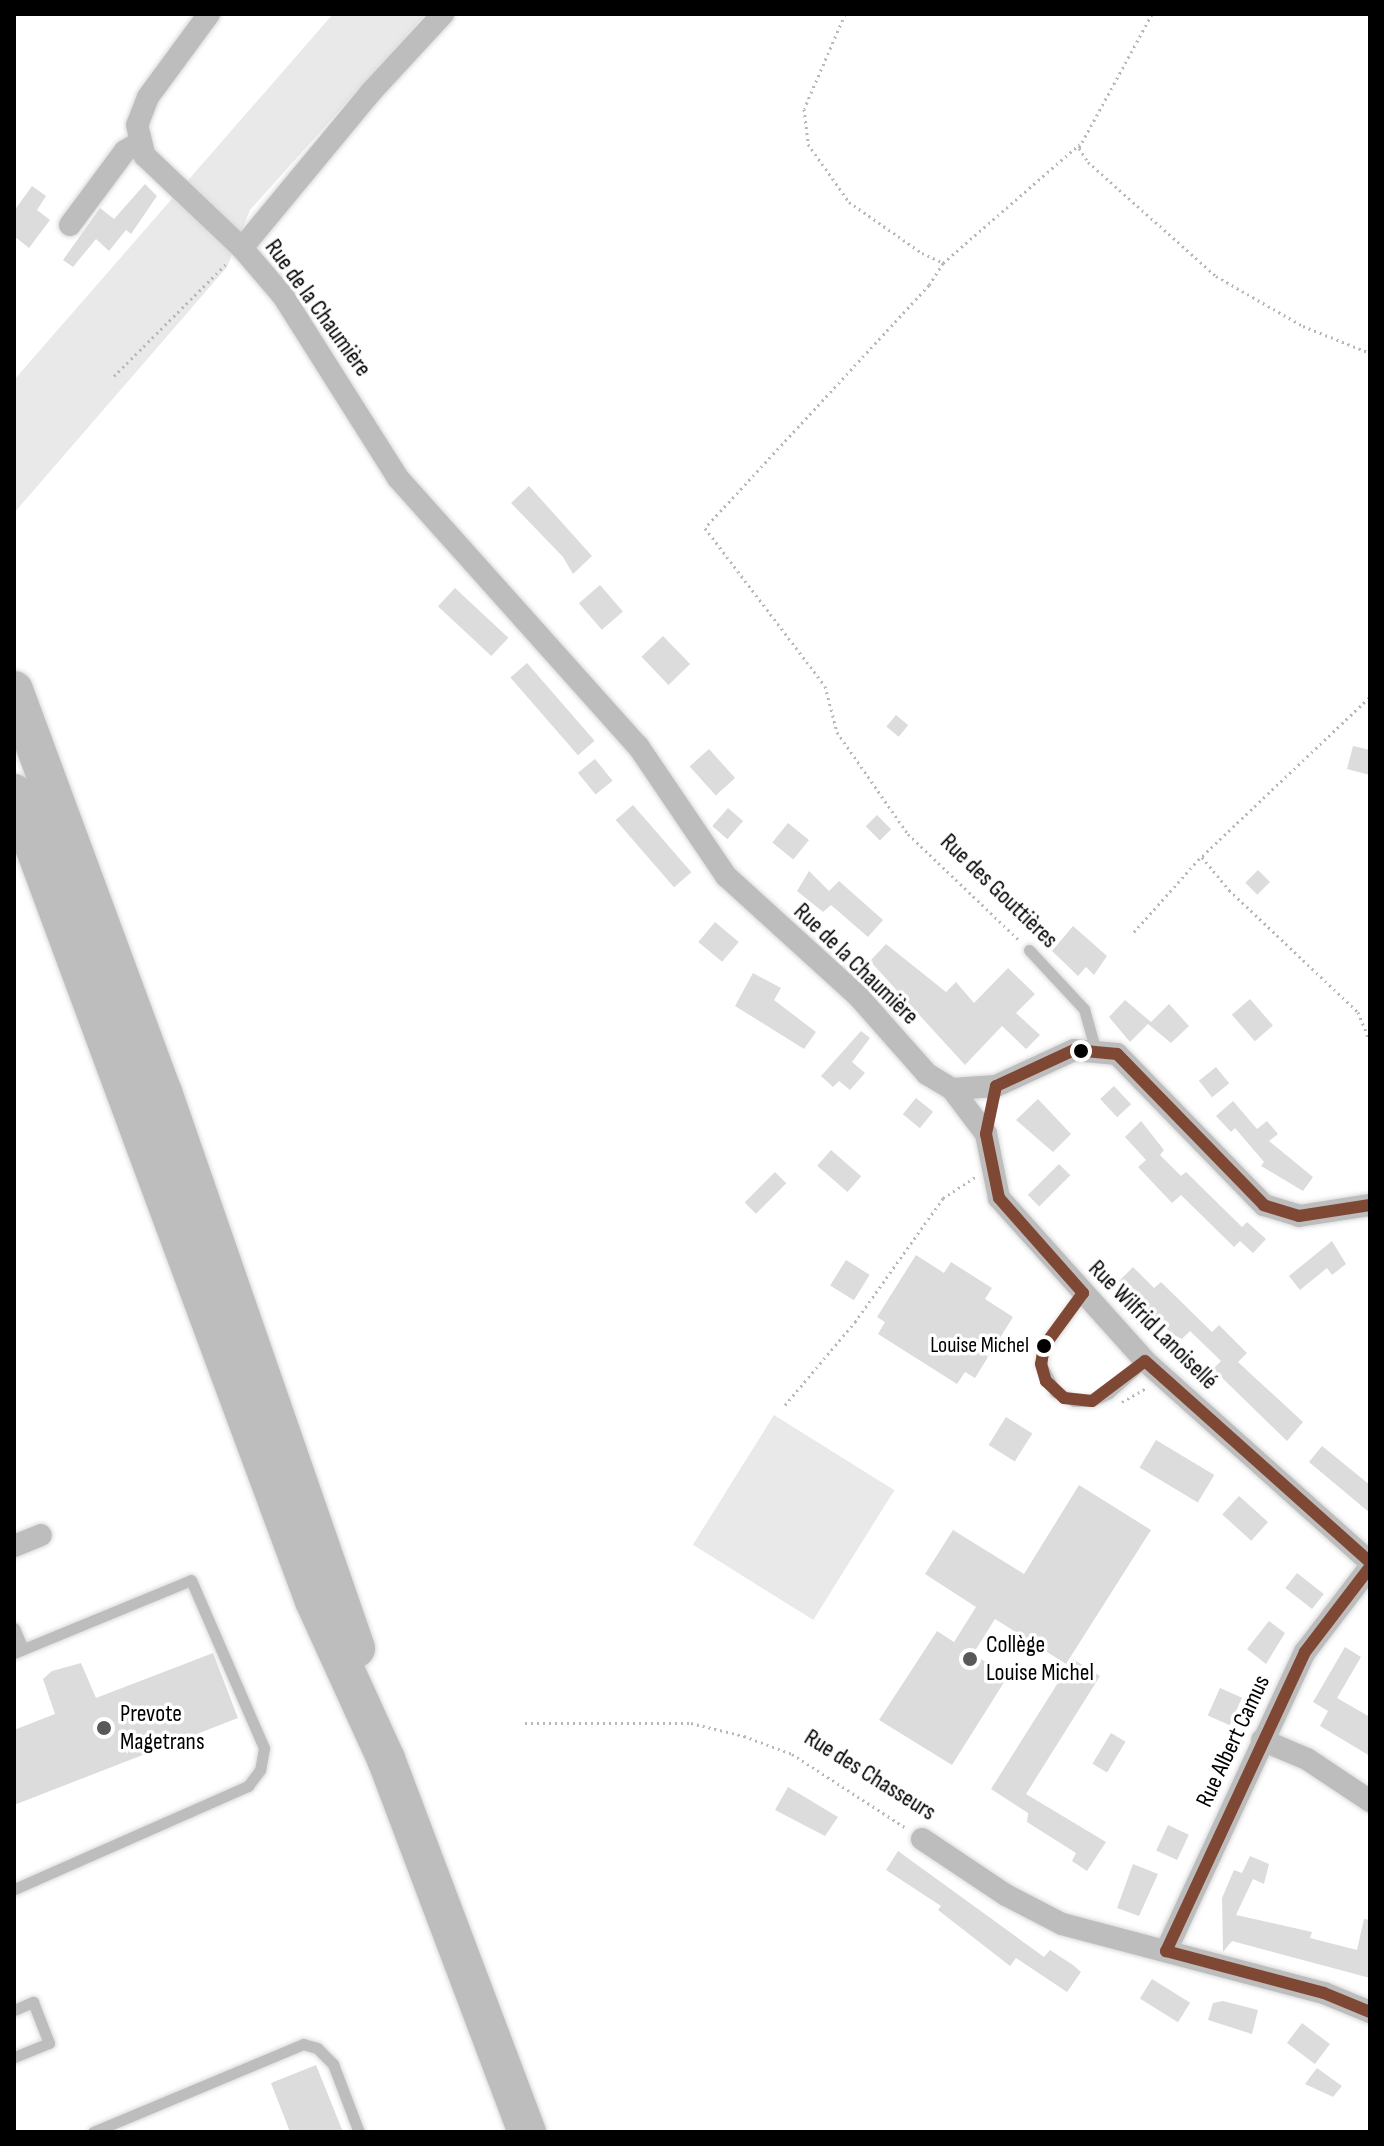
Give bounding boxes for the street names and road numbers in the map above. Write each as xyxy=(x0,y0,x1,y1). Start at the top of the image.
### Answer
street label: Rue de la Chaumière xyxy=(259,234,377,382)
street label: Rue des Gouttières xyxy=(934,828,1064,954)
street label: Rue de la Chaumière xyxy=(788,897,924,1031)
street label: Rue Wilfrid Lanoisellé xyxy=(1082,1254,1224,1396)
street label: Rue Albert Camus xyxy=(1190,1671,1276,1811)
street label: Rue des Chasseurs xyxy=(799,1723,941,1827)

